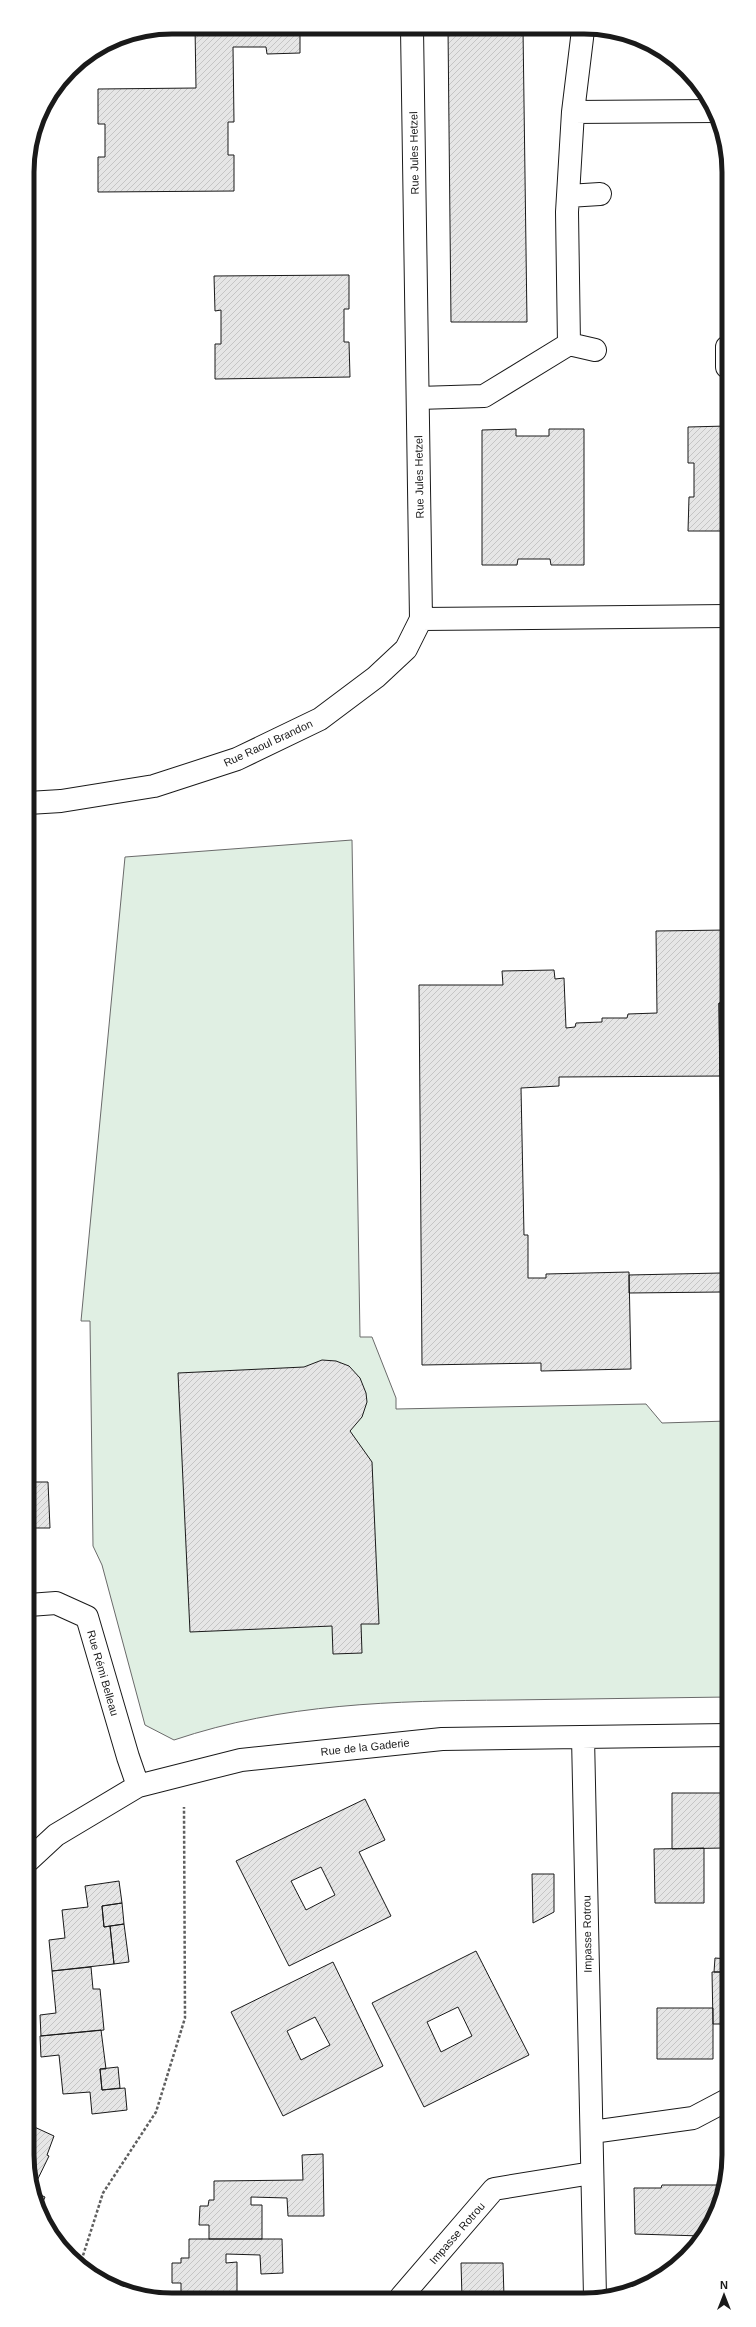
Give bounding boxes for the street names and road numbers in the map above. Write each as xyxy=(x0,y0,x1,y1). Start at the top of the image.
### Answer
street label: Rue Jules Hetzel xyxy=(407,111,421,195)
street label: Rue Jules Hetzel xyxy=(412,435,426,519)
street label: Rue Raoul Brandon xyxy=(222,717,314,769)
street label: Rue Rémi Belleau xyxy=(85,1629,121,1717)
street label: Rue de la Gaderie xyxy=(320,1736,410,1758)
street label: Impasse Rotrou xyxy=(580,1895,594,1973)
street label: Impasse Rotrou xyxy=(427,2200,487,2266)

